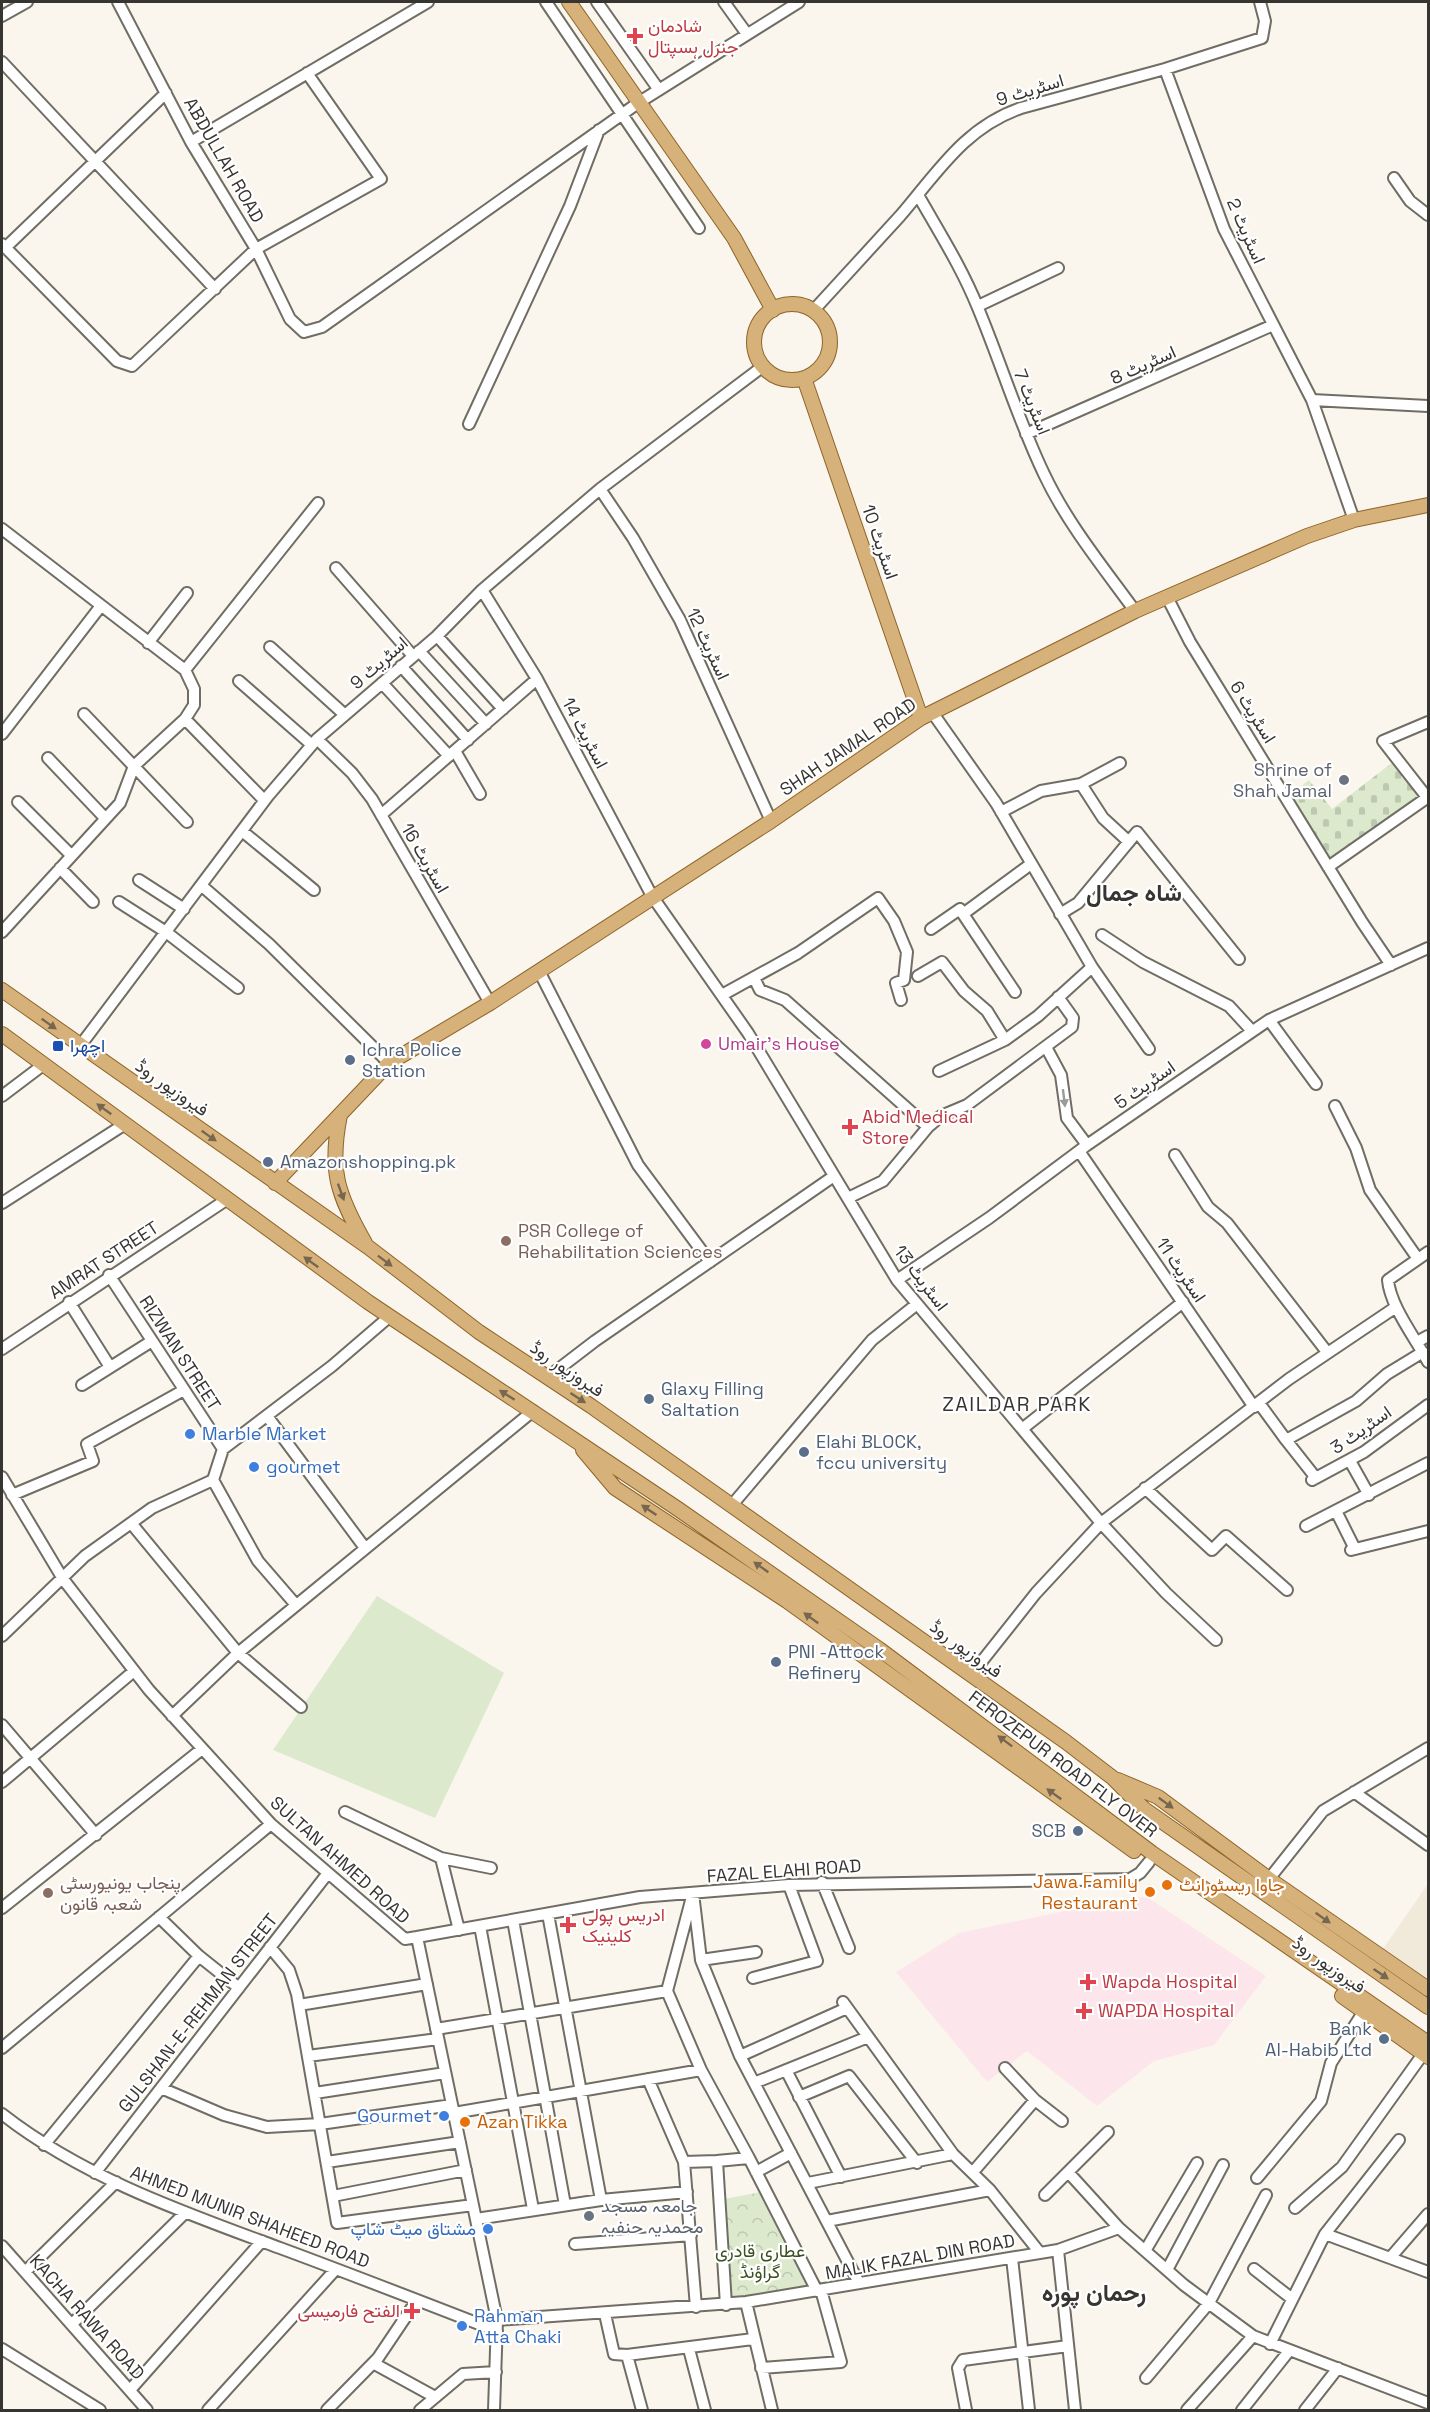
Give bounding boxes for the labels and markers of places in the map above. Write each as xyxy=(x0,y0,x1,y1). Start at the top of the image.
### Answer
place label: شادمان جنرل ہسپتال xyxy=(648,14,739,59)
marker: شادمان جنرل ہسپتال xyxy=(626,27,644,45)
place label: Shrine of Shah Jamal xyxy=(1233,758,1332,802)
marker: Shrine of Shah Jamal xyxy=(1337,773,1351,787)
place label: Umair's House xyxy=(718,1032,840,1055)
place label: اچھرا xyxy=(70,1034,105,1058)
marker: Umair's House xyxy=(699,1037,713,1051)
place label: Ichra Police Station xyxy=(362,1038,462,1082)
marker: اچھرا xyxy=(51,1039,65,1053)
marker: Ichra Police Station xyxy=(343,1053,357,1067)
place label: Abid Medical Store xyxy=(862,1105,973,1149)
marker: Abid Medical Store xyxy=(843,1120,857,1134)
place label: Amazonshopping.pk xyxy=(280,1150,456,1173)
marker: Amazonshopping.pk xyxy=(261,1155,275,1169)
place label: PSR College of Rehabilitation Sciences xyxy=(518,1219,723,1263)
marker: PSR College of Rehabilitation Sciences xyxy=(499,1234,513,1248)
place label: Glaxy Filling Saltation xyxy=(661,1377,764,1421)
marker: Glaxy Filling Saltation xyxy=(642,1392,656,1406)
place label: Marble Market xyxy=(202,1422,327,1445)
marker: Marble Market xyxy=(183,1427,197,1441)
place label: Elahi BLOCK, fccu university xyxy=(816,1430,947,1474)
marker: Elahi BLOCK, fccu university xyxy=(797,1445,811,1459)
place label: gourmet xyxy=(266,1455,341,1478)
marker: gourmet xyxy=(247,1460,261,1474)
place label: PNI -Attock Refinery xyxy=(788,1640,885,1684)
marker: PNI -Attock Refinery xyxy=(769,1655,783,1669)
place label: SCB xyxy=(1032,1819,1066,1842)
marker: SCB xyxy=(1071,1824,1085,1838)
place label: Jawa Family Restaurant xyxy=(1033,1870,1138,1914)
place label: پنجاب یونیورسٹی شعبہ قانون xyxy=(60,1871,181,1915)
place label: جاوا ریسٹورانٹ xyxy=(1179,1873,1285,1896)
marker: جاوا ریسٹورانٹ xyxy=(1160,1878,1174,1892)
marker: Jawa Family Restaurant xyxy=(1143,1885,1157,1899)
marker: پنجاب یونیورسٹی شعبہ قانون xyxy=(41,1886,55,1900)
place label: ادریس پولی کلینیک xyxy=(582,1903,665,1947)
marker: ادریس پولی کلینیک xyxy=(559,1916,577,1934)
place label: Wapda Hospital xyxy=(1102,1970,1237,1993)
marker: Wapda Hospital xyxy=(1079,1973,1097,1991)
place label: WAPDA Hospital xyxy=(1098,1999,1234,2022)
marker: WAPDA Hospital xyxy=(1075,2002,1093,2020)
place label: Bank Al-Habib Ltd xyxy=(1265,2017,1372,2061)
marker: Bank Al-Habib Ltd xyxy=(1377,2032,1391,2046)
place label: Gourmet xyxy=(357,2104,432,2127)
marker: Gourmet xyxy=(437,2109,451,2123)
place label: Azan Tikka xyxy=(477,2110,568,2133)
marker: Azan Tikka xyxy=(458,2115,472,2129)
place label: جامعہ مسجد محمدیہ حنفیہ xyxy=(601,2194,703,2238)
marker: جامعہ مسجد محمدیہ حنفیہ xyxy=(582,2209,596,2223)
place label: مشتاق میٹ شاپ xyxy=(350,2217,476,2241)
marker: مشتاق میٹ شاپ xyxy=(481,2222,495,2236)
place label: الفتح فارمیسی xyxy=(298,2299,400,2323)
marker: الفتح فارمیسی xyxy=(405,2304,419,2318)
place label: Rahman Atta Chaki xyxy=(474,2304,561,2348)
marker: Rahman Atta Chaki xyxy=(455,2319,469,2333)

